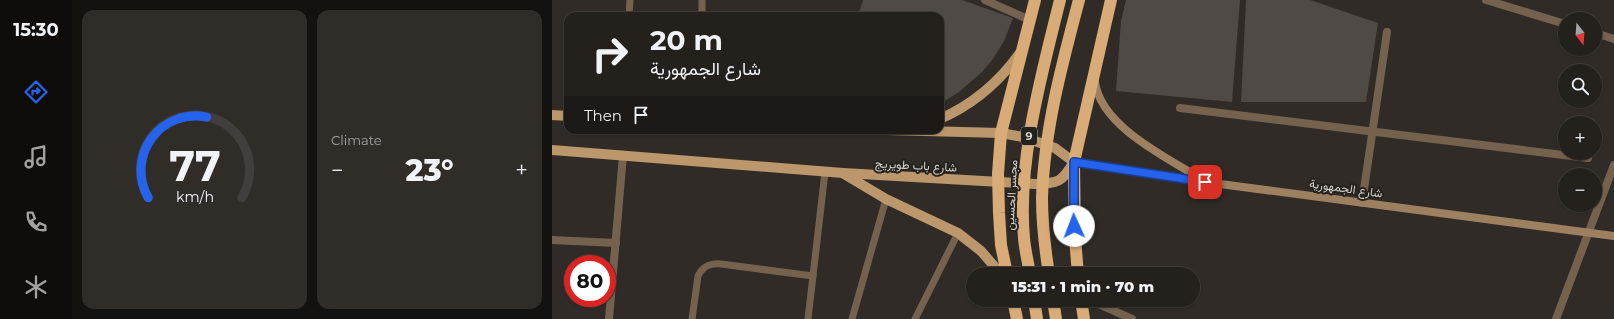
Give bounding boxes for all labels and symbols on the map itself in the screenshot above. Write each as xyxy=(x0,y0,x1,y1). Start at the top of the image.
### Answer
north arrow xyxy=(1558,12,1602,56)
road number: 9 xyxy=(1021,127,1037,145)
street label: شارع باب طويريج xyxy=(874,155,957,177)
street label: مجسر الحسين xyxy=(1002,159,1021,231)
pin xyxy=(1188,165,1222,199)
street label: شارع الجمهورية xyxy=(1308,175,1384,203)
position arrow xyxy=(1053,205,1095,247)
speed limit sign: 80 xyxy=(564,255,616,307)

